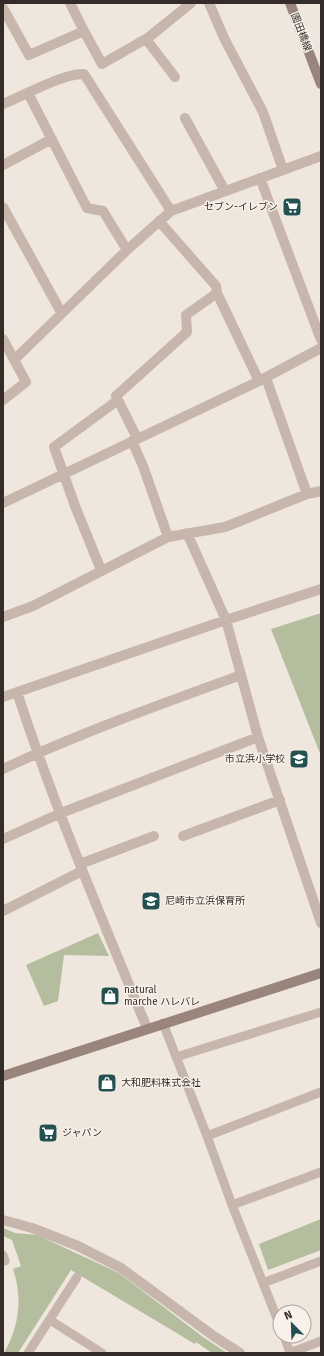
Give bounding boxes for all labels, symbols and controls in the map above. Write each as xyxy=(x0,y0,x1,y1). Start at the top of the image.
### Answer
street label: 園田橋線 xyxy=(288,11,314,53)
supermarket icon: セブン-イレブン xyxy=(281,196,303,218)
place label: セブン-イレブン xyxy=(204,201,278,213)
school or university icon: 市立浜小学校 xyxy=(288,748,310,770)
place label: 市立浜小学校 xyxy=(225,753,285,765)
school or university icon: 尼崎市立浜保育所 xyxy=(140,890,162,912)
place label: 尼崎市立浜保育所 xyxy=(165,895,245,907)
place label: natural marche ハレバレ xyxy=(124,984,200,1008)
shop icon: natural marche ハレバレ xyxy=(99,985,121,1007)
shop icon: 大和肥料株式会社 xyxy=(96,1072,118,1094)
place label: 大和肥料株式会社 xyxy=(121,1077,201,1089)
supermarket icon: ジャパン xyxy=(37,1122,59,1144)
place label: ジャパン xyxy=(62,1127,102,1139)
north arrow xyxy=(272,1304,312,1344)
text: N xyxy=(282,1308,294,1323)

